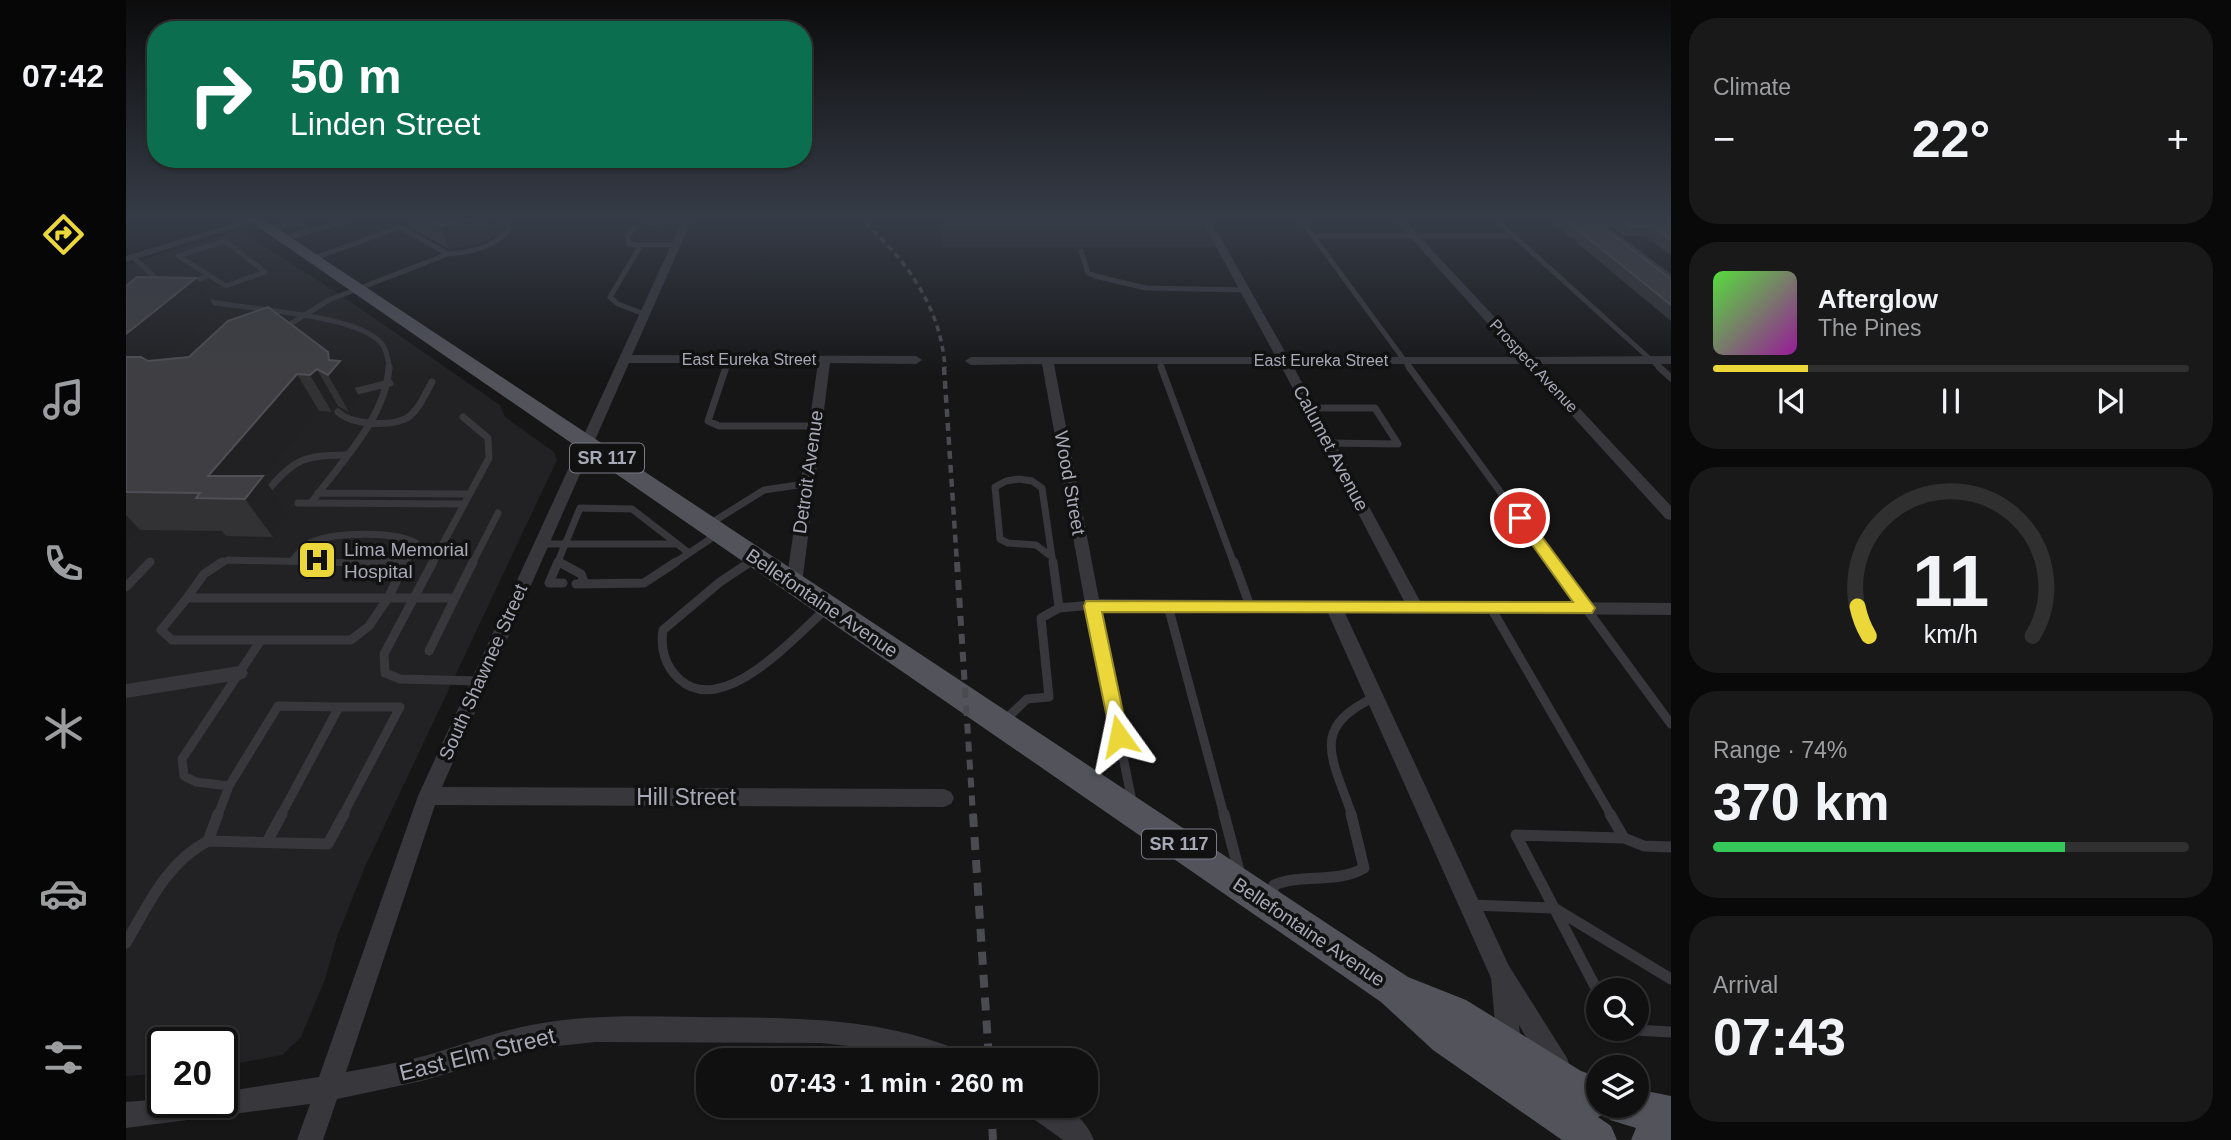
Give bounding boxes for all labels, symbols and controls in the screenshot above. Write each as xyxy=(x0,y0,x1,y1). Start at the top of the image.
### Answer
icon: right xyxy=(175,49,266,140)
text: 50 m xyxy=(290,49,402,103)
text: 07:42 xyxy=(22,58,104,94)
text: Climate xyxy=(1713,74,1791,100)
text: Linden Street xyxy=(290,106,480,142)
text: 22° xyxy=(1912,110,1990,168)
text: − xyxy=(1713,118,1735,160)
text: + xyxy=(2167,118,2189,160)
icon: directions xyxy=(39,210,88,259)
text: Afterglow xyxy=(1818,284,1938,314)
text: The Pines xyxy=(1818,315,1922,341)
street label: Prospect Avenue xyxy=(1487,316,1581,416)
street label: East Eureka Street xyxy=(682,351,817,368)
street label: East Eureka Street xyxy=(1254,352,1389,369)
icon: music xyxy=(39,375,88,424)
street label: Calumet Avenue xyxy=(1289,382,1373,514)
icon: previous xyxy=(1773,382,1811,420)
icon: pause xyxy=(1932,382,1970,420)
icon: next xyxy=(2091,382,2129,420)
street label: Detroit Avenue xyxy=(789,409,827,535)
street label: Wood Street xyxy=(1051,429,1090,537)
road number: SR 117 xyxy=(570,444,644,472)
pin xyxy=(1490,488,1550,548)
icon: arrive xyxy=(1501,499,1539,537)
icon: phone xyxy=(39,539,88,588)
hospital icon: Lima Memorial Hospital xyxy=(296,539,338,581)
place label: Lima Memorial Hospital xyxy=(344,539,469,582)
text: 11 xyxy=(1913,540,1989,621)
street label: Bellefontaine Avenue xyxy=(742,544,902,662)
street label: South Shawnee Street xyxy=(435,580,532,763)
text: km/h xyxy=(1924,620,1978,648)
position arrow xyxy=(1082,699,1156,773)
icon: climate xyxy=(39,704,88,753)
text: Range · 74% xyxy=(1713,737,1847,763)
text: 370 km xyxy=(1713,773,1889,831)
street label: Hill Street xyxy=(636,784,736,810)
road number: SR 117 xyxy=(1142,830,1216,858)
icon: car xyxy=(39,869,88,918)
street label: Bellefontaine Avenue xyxy=(1229,873,1389,991)
text: Arrival xyxy=(1713,972,1778,998)
map controls xyxy=(1586,978,1649,1118)
button: search xyxy=(1586,978,1649,1041)
text: 07:43 xyxy=(1713,1008,1846,1066)
street label: East Elm Street xyxy=(396,1022,558,1086)
speed limit sign: 20 xyxy=(147,1027,238,1118)
icon: filters xyxy=(39,1033,88,1082)
button: layers xyxy=(1586,1055,1649,1118)
text: 07:43 · 1 min · 260 m xyxy=(770,1068,1024,1098)

